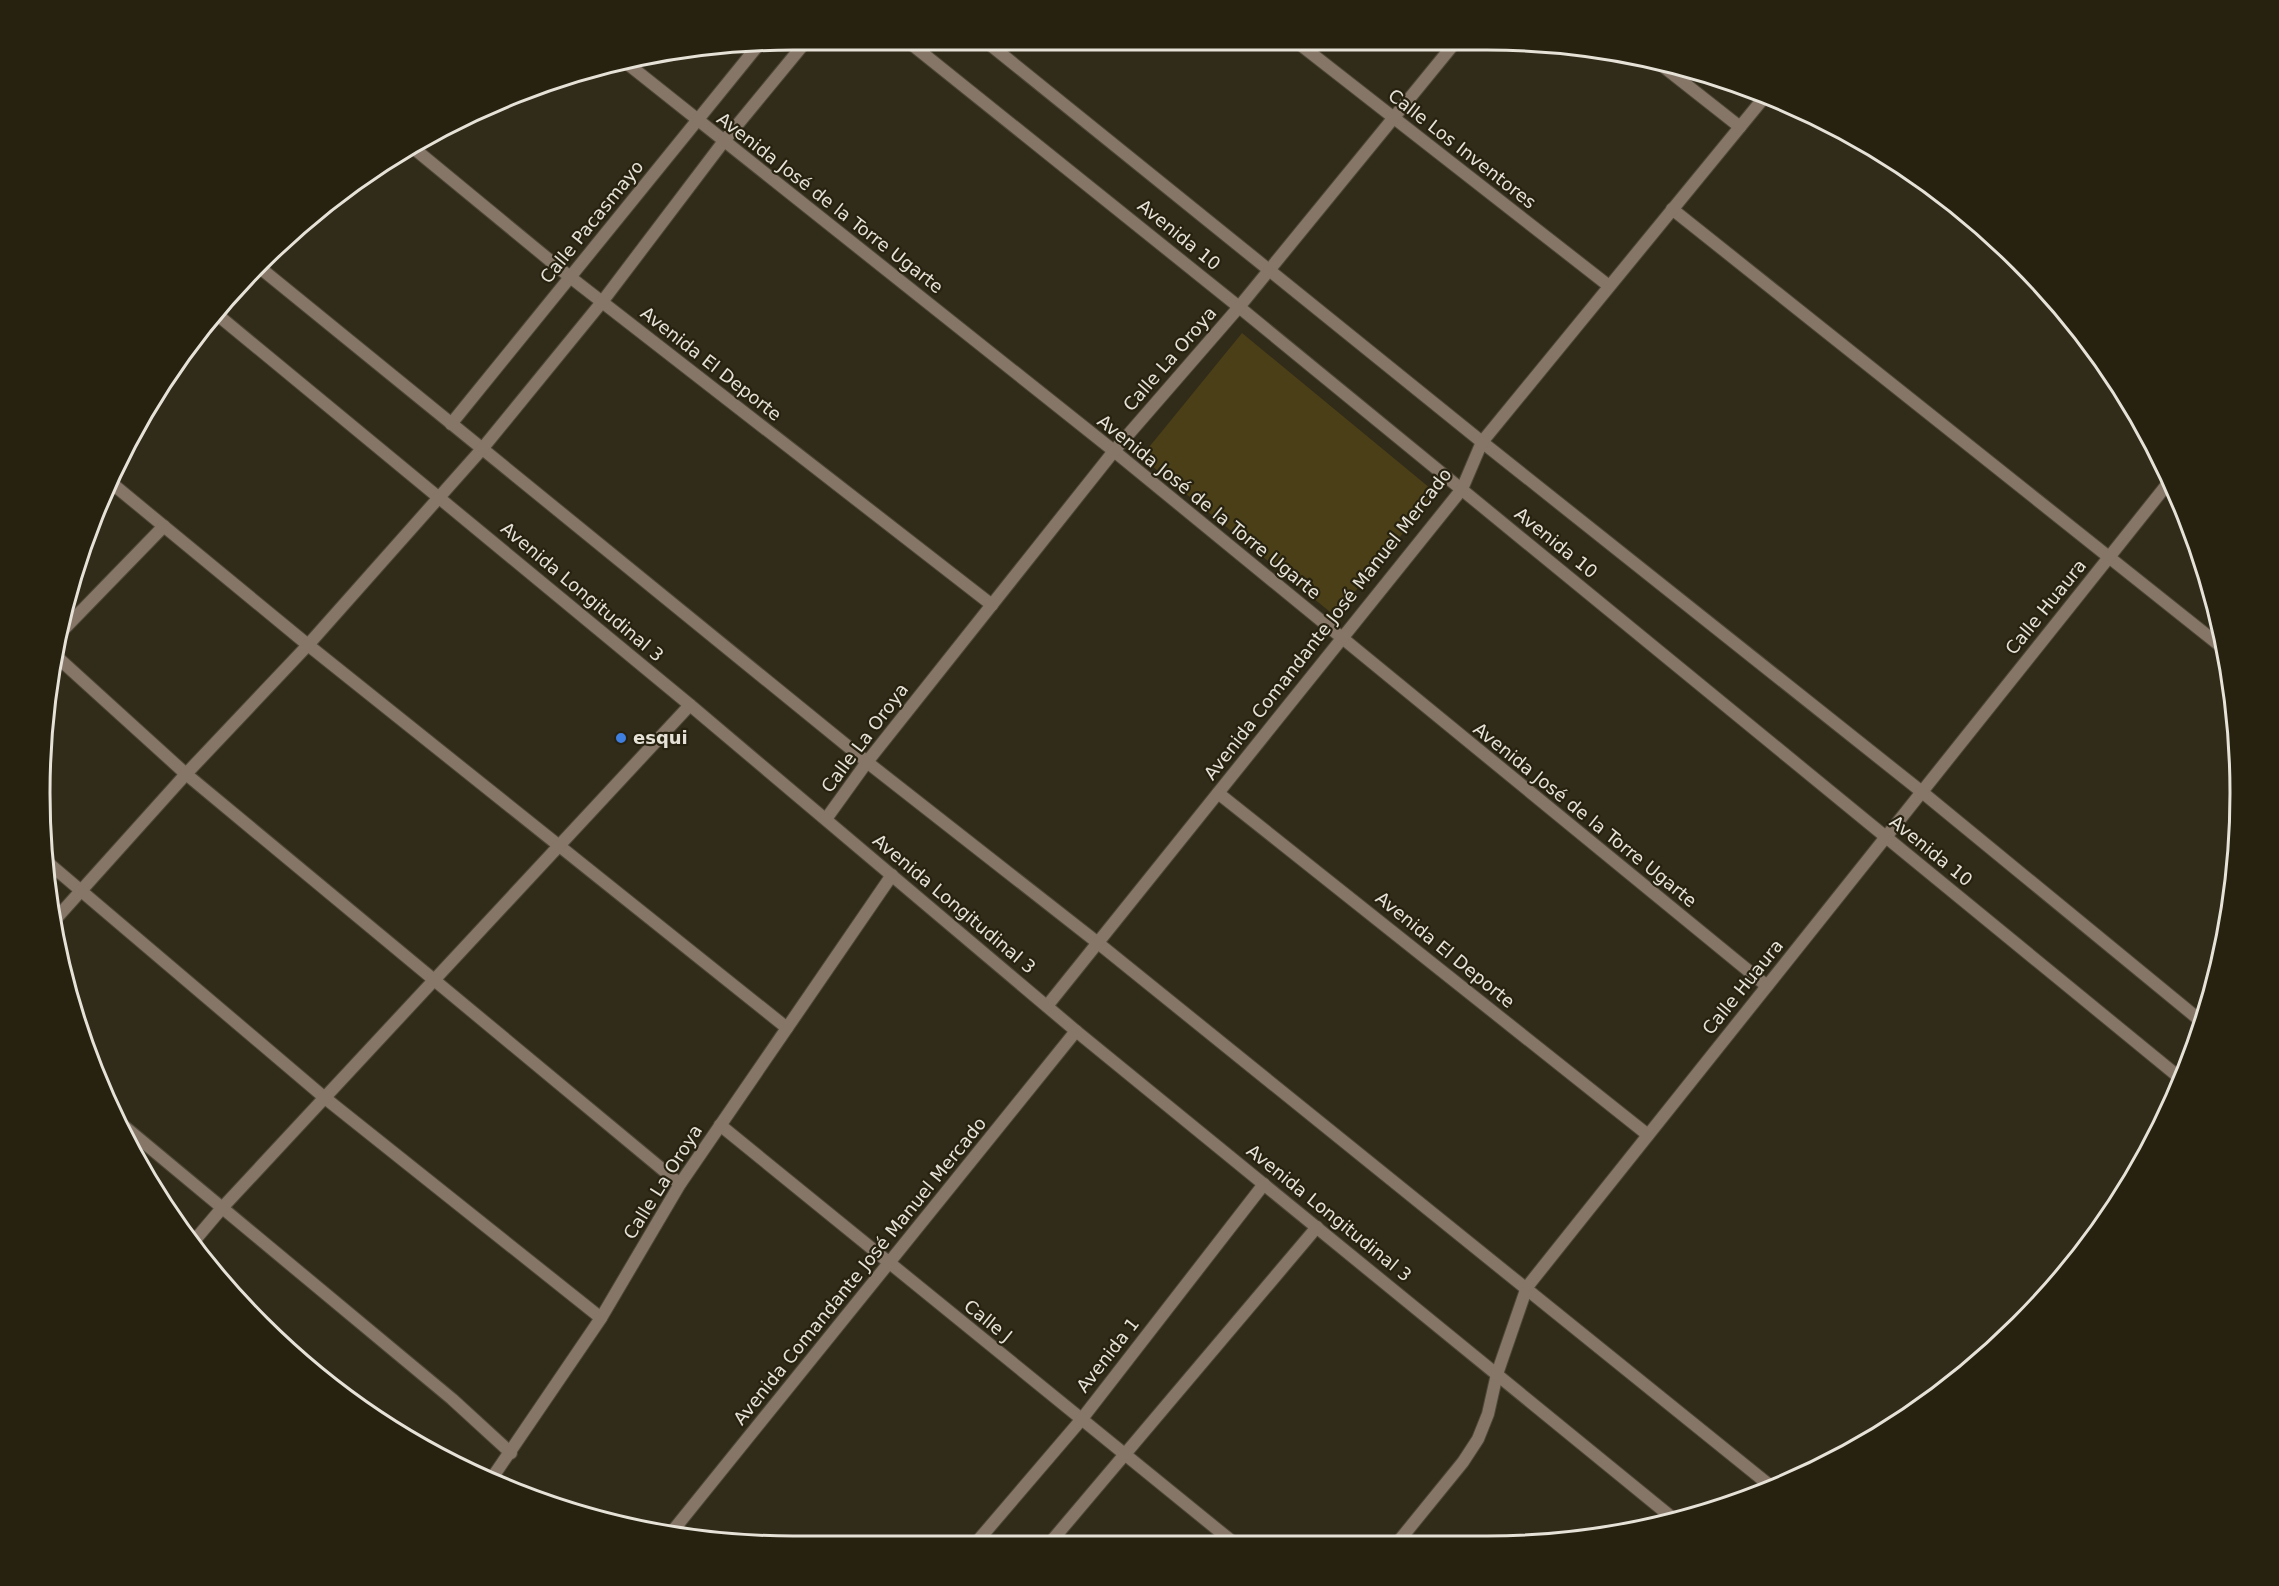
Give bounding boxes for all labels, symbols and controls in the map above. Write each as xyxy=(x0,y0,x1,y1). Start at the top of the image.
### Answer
street label: Calle Los Inventores xyxy=(1384,84,1540,213)
street label: Avenida José de la Torre Ugarte xyxy=(713,108,948,297)
street label: Calle Pacasmayo xyxy=(536,156,648,287)
street label: Avenida 10 xyxy=(1134,195,1225,274)
street label: Avenida El Deporte xyxy=(637,302,786,425)
street label: Calle La Oroya xyxy=(1119,302,1221,415)
street label: Avenida José de la Torre Ugarte xyxy=(1093,410,1325,603)
street label: Avenida Comandante José Manuel Mercado xyxy=(1199,464,1456,784)
street label: Avenida 10 xyxy=(1511,503,1602,582)
street label: Avenida Longitudinal 3 xyxy=(497,517,668,666)
street label: Calle Huaura xyxy=(2001,555,2090,658)
street label: Calle La Oroya xyxy=(817,679,912,796)
street label: Avenida José de la Torre Ugarte xyxy=(1469,718,1701,911)
place label: esqui xyxy=(633,727,688,748)
marker: esqui xyxy=(614,731,628,745)
street label: Avenida 10 xyxy=(1886,811,1977,890)
street label: Avenida Longitudinal 3 xyxy=(869,829,1040,978)
street label: Avenida El Deporte xyxy=(1372,887,1519,1012)
street label: Calle Huaura xyxy=(1698,935,1787,1038)
street label: Avenida Comandante José Manuel Mercado xyxy=(729,1113,990,1429)
street label: Calle La Oroya xyxy=(619,1121,706,1243)
street label: Avenida Longitudinal 3 xyxy=(1243,1140,1416,1285)
street label: Calle J xyxy=(960,1295,1017,1346)
street label: Avenida 1 xyxy=(1072,1313,1143,1396)

